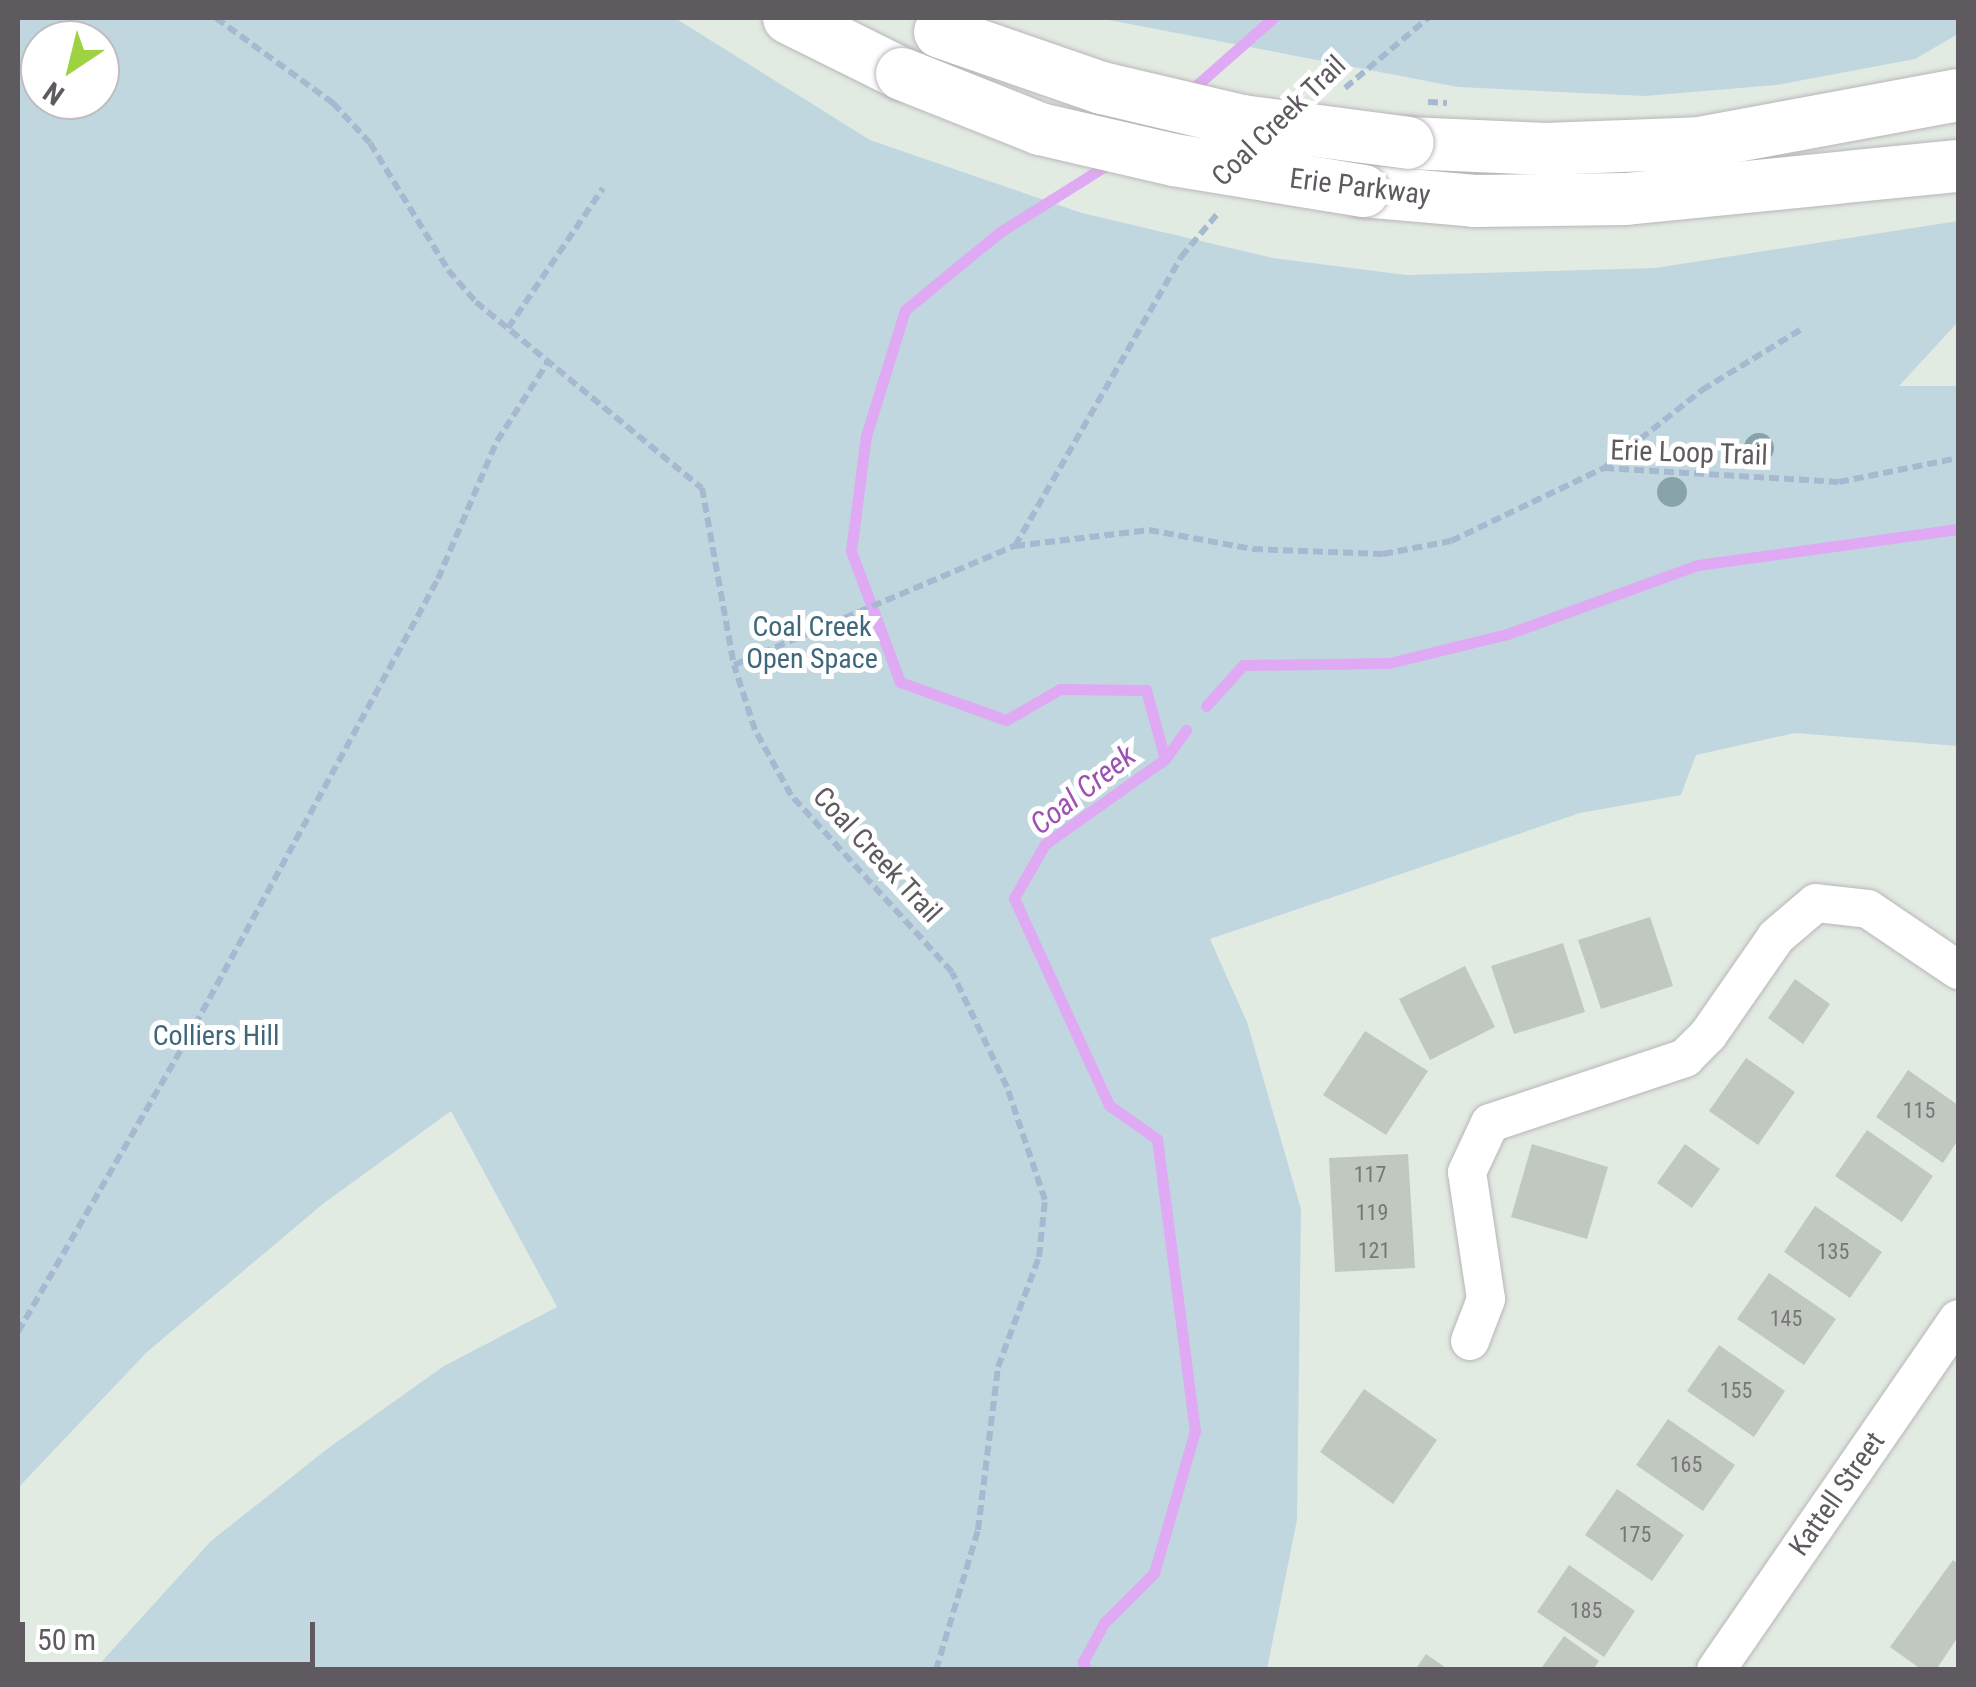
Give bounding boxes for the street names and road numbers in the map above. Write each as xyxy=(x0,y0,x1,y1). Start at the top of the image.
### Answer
street label: Coal Creek Trail xyxy=(1205,49,1353,193)
street label: Erie Parkway xyxy=(1288,162,1432,212)
street label: Erie Loop Trail xyxy=(1610,433,1768,473)
street label: Coal Creek Trail xyxy=(806,780,948,930)
street label: Kattell Street xyxy=(1782,1426,1892,1562)

